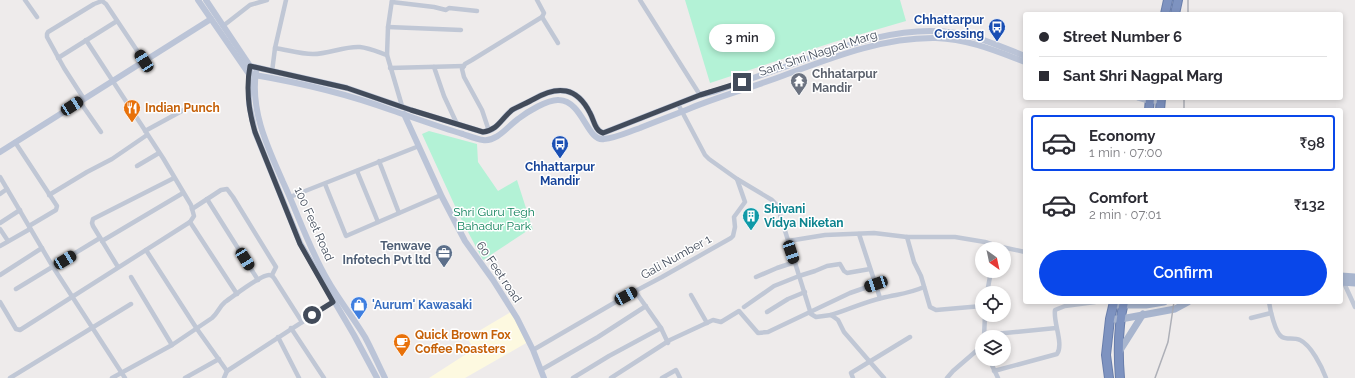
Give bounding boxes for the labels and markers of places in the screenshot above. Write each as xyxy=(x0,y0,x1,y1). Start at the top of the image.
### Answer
place label: Chhattarpur Crossing xyxy=(914,13,984,41)
bus stop icon: Chhattarpur Crossing xyxy=(987,17,1007,42)
place label: Chhatarpur Mandir xyxy=(812,67,878,95)
temple icon: Chhatarpur Mandir xyxy=(789,71,809,96)
restaurant icon: Indian Punch xyxy=(122,98,142,123)
place label: Indian Punch xyxy=(145,101,220,115)
bus stop icon: Chhattarpur Mandir xyxy=(550,134,570,159)
place label: Chhattarpur Mandir xyxy=(525,160,595,188)
place label: Shivani Vidya Niketan xyxy=(764,202,844,230)
building icon: Shivani Vidya Niketan xyxy=(741,206,761,231)
place label: Tenwave Infotech Pvt ltd xyxy=(343,239,431,267)
office icon: Tenwave Infotech Pvt ltd xyxy=(434,243,454,268)
shop icon: 'Aurum' Kawasaki xyxy=(349,295,369,320)
place label: 'Aurum' Kawasaki xyxy=(372,298,472,312)
place label: Quick Brown Fox Coffee Roasters xyxy=(415,328,511,356)
cafe icon: Quick Brown Fox Coffee Roasters xyxy=(392,332,412,357)

